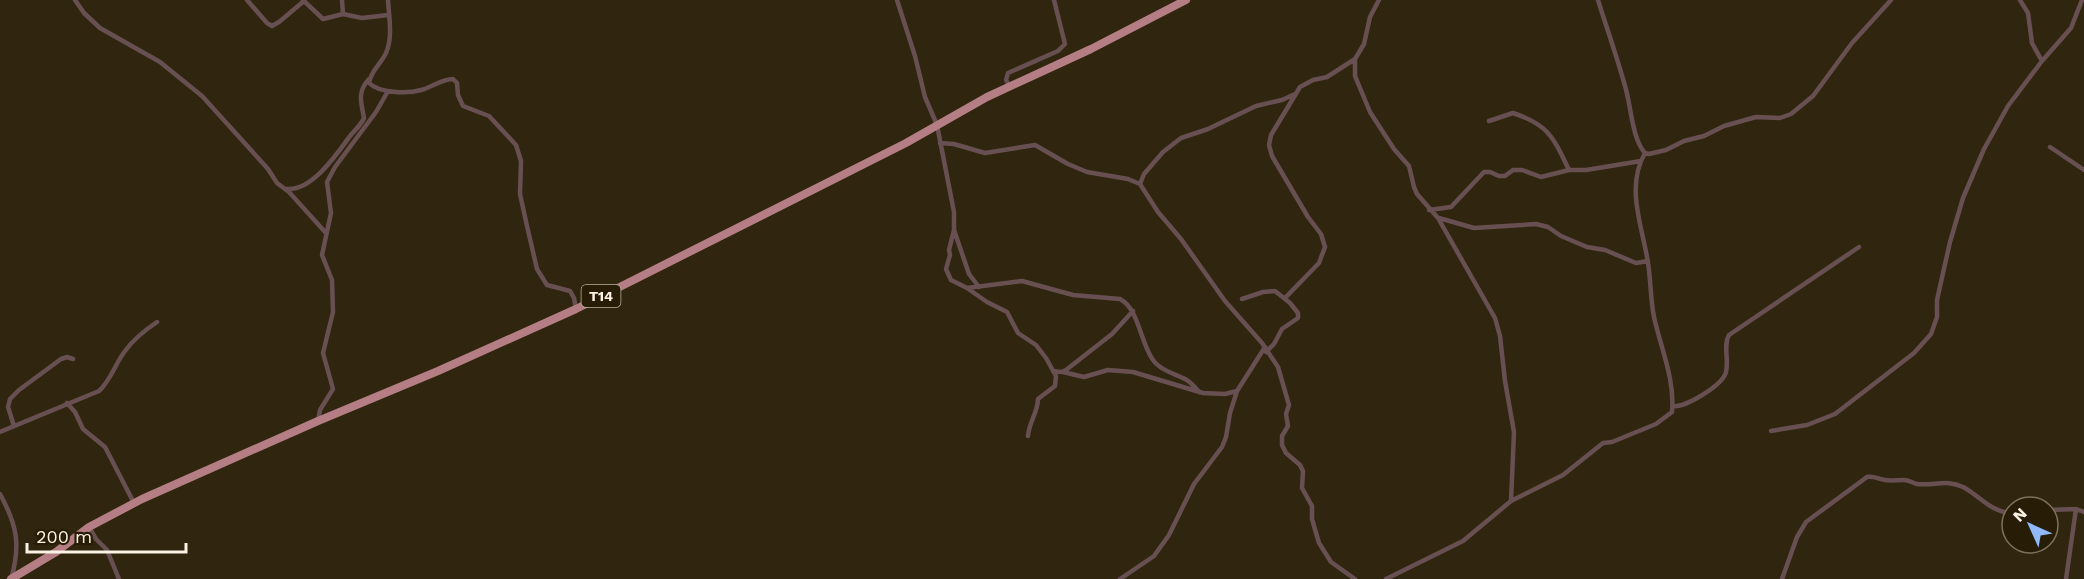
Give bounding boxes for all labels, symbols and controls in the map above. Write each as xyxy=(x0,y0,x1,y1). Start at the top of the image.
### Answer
road number: T14 xyxy=(582,285,620,307)
north arrow xyxy=(2000,495,2060,555)
text: N xyxy=(2009,504,2031,526)
scale bar xyxy=(27,516,186,554)
text: 200 m xyxy=(36,526,92,547)

